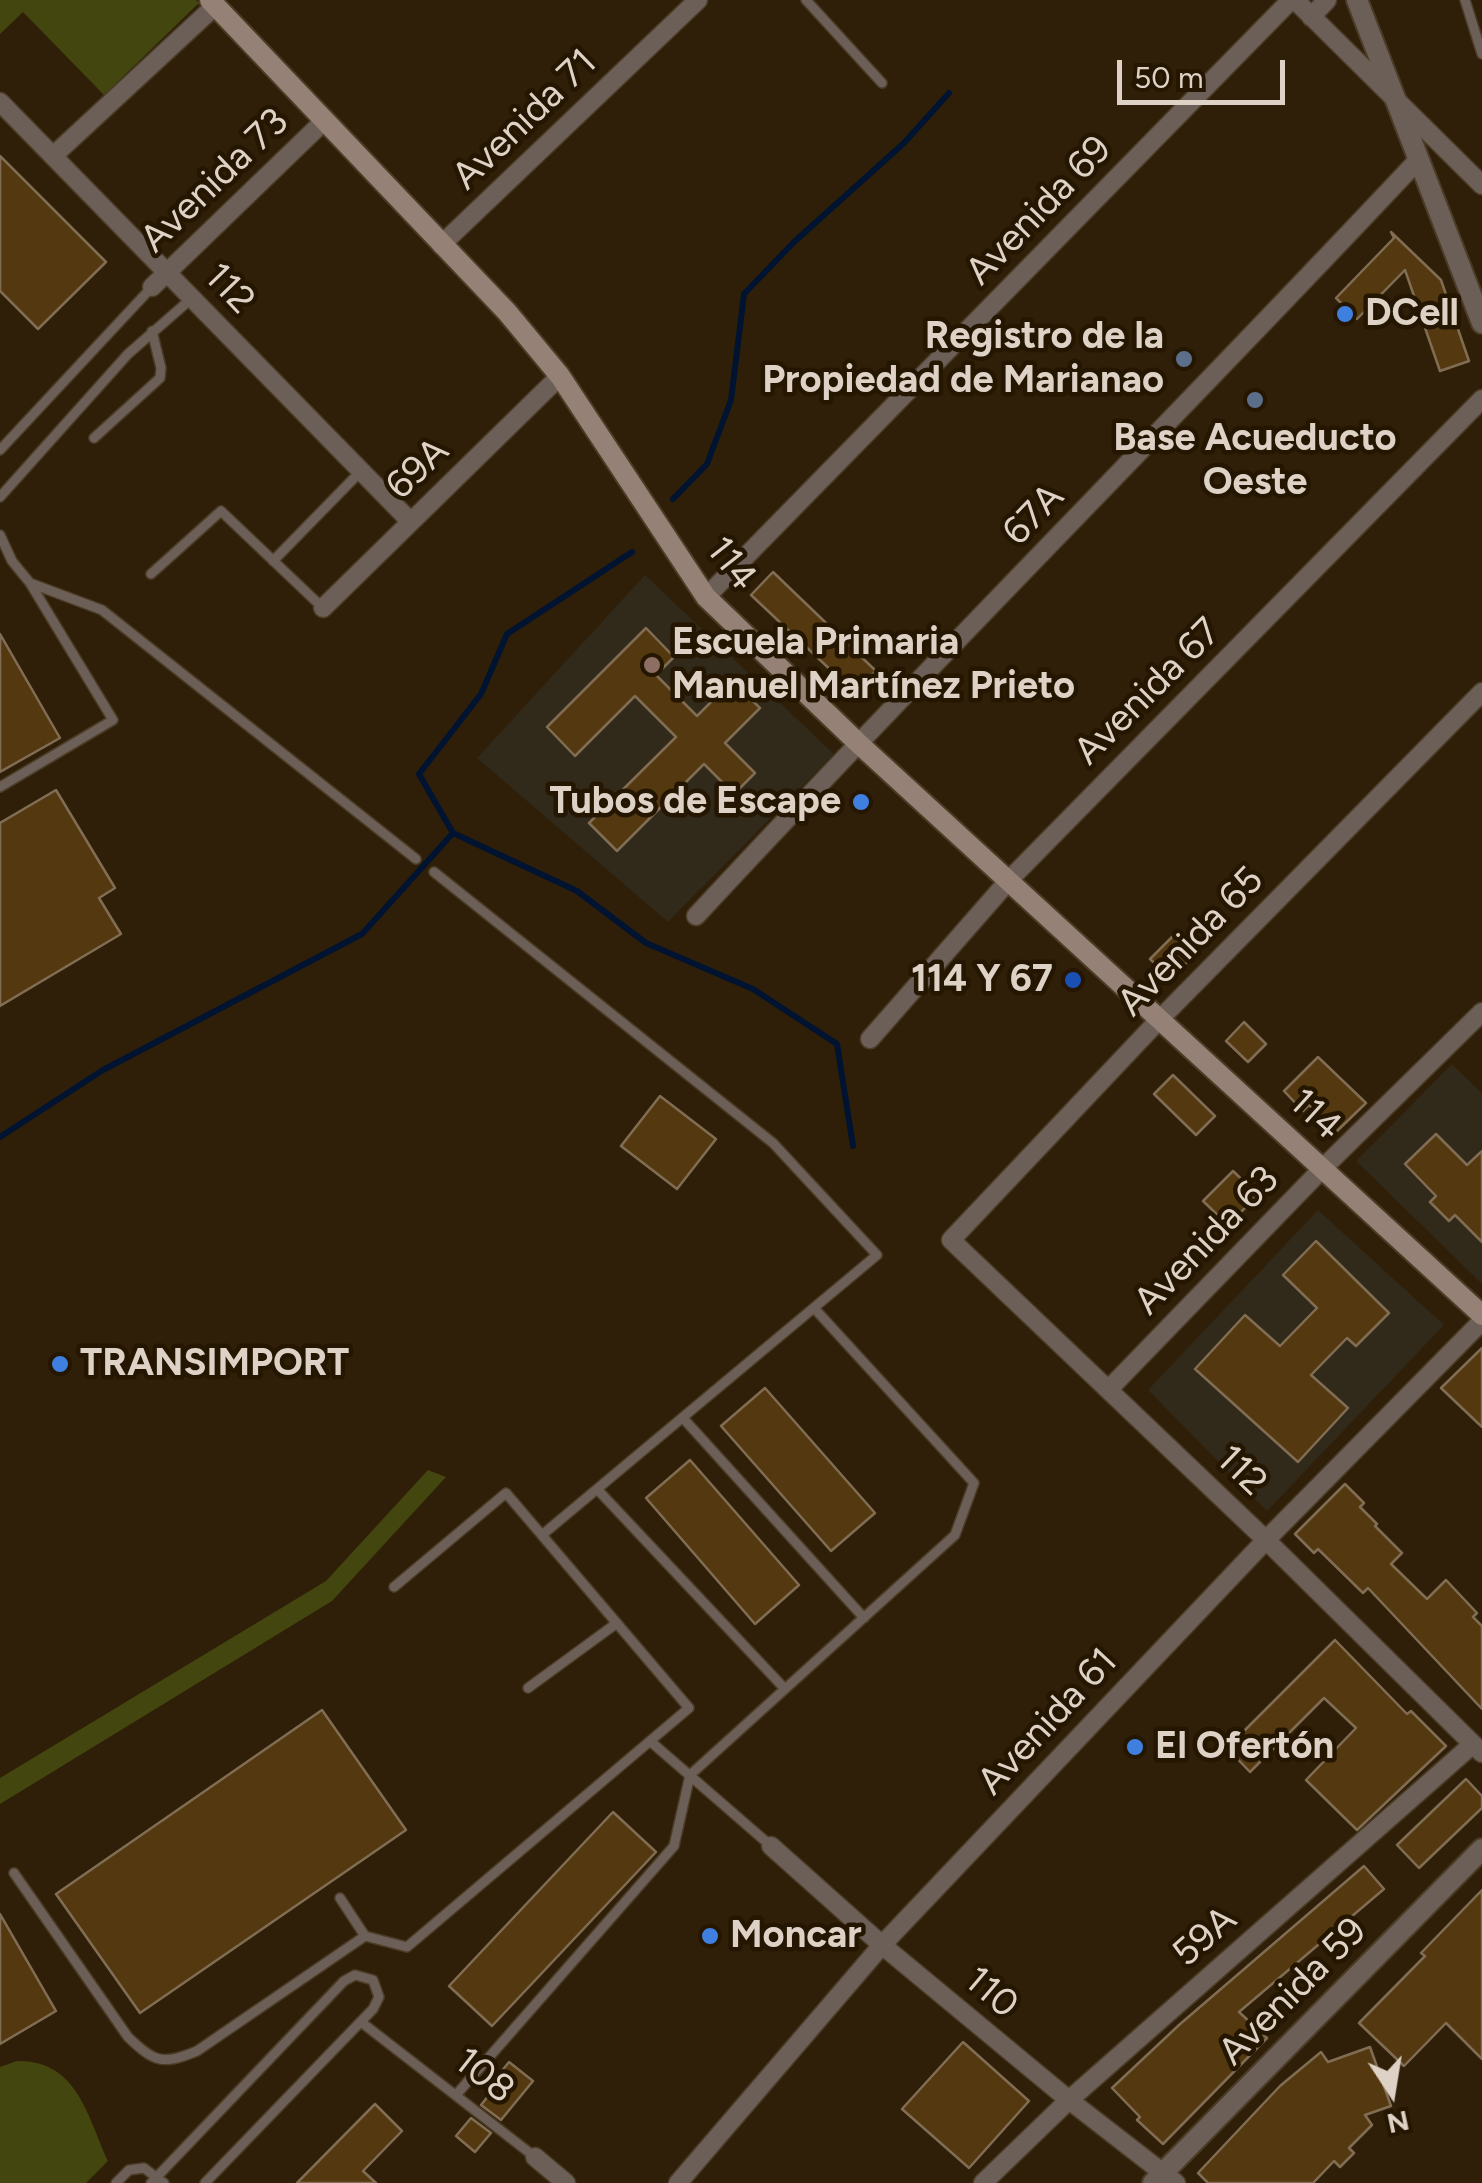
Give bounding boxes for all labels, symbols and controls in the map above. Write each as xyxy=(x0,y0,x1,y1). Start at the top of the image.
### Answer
street label: Avenida 71 xyxy=(444,40,606,200)
scale bar xyxy=(1122,40,1290,102)
text: 50 m xyxy=(1134,59,1203,96)
street label: Avenida 73 xyxy=(132,99,298,263)
street label: Avenida 69 xyxy=(957,127,1121,295)
street label: 112 xyxy=(194,254,264,324)
place label: DCell xyxy=(1365,291,1459,337)
marker: DCell xyxy=(1334,303,1356,325)
place label: Registro de la Propiedad de Marianao xyxy=(762,314,1164,404)
marker: Registro de la Propiedad de Marianao xyxy=(1173,348,1195,370)
marker: Base Acueducto Oeste xyxy=(1244,389,1266,411)
place label: Base Acueducto Oeste xyxy=(1113,416,1397,506)
street label: 69A xyxy=(377,429,459,509)
street label: 67A xyxy=(994,475,1074,555)
street label: 114 xyxy=(696,528,766,600)
street label: Avenida 67 xyxy=(1065,609,1231,775)
place label: Escuela Primaria Manuel Martínez Prieto xyxy=(672,620,1075,709)
marker: Escuela Primaria Manuel Martínez Prieto xyxy=(641,654,663,676)
place label: Tubos de Escape xyxy=(550,779,841,825)
marker: Tubos de Escape xyxy=(850,791,872,813)
street label: Avenida 65 xyxy=(1109,858,1273,1026)
place label: 114 Y 67 xyxy=(911,957,1053,1003)
marker: 114 Y 67 xyxy=(1062,969,1084,991)
street label: 114 xyxy=(1279,1080,1351,1150)
street label: Avenida 63 xyxy=(1125,1157,1289,1325)
place label: TRANSIMPORT xyxy=(80,1341,349,1387)
marker: TRANSIMPORT xyxy=(49,1353,71,1375)
street label: 112 xyxy=(1206,1436,1276,1506)
street label: Avenida 61 xyxy=(969,1639,1127,1805)
place label: El Ofertón xyxy=(1155,1724,1334,1770)
marker: El Ofertón xyxy=(1124,1736,1146,1758)
street label: 59A xyxy=(1164,1897,1246,1977)
street label: Avenida 59 xyxy=(1210,1909,1376,2075)
place label: Moncar xyxy=(730,1913,862,1959)
marker: Moncar xyxy=(699,1925,721,1947)
street label: 110 xyxy=(955,1958,1027,2028)
street label: 108 xyxy=(445,2039,523,2113)
north arrow xyxy=(1342,2043,1442,2143)
text: N xyxy=(1384,2103,1412,2141)

